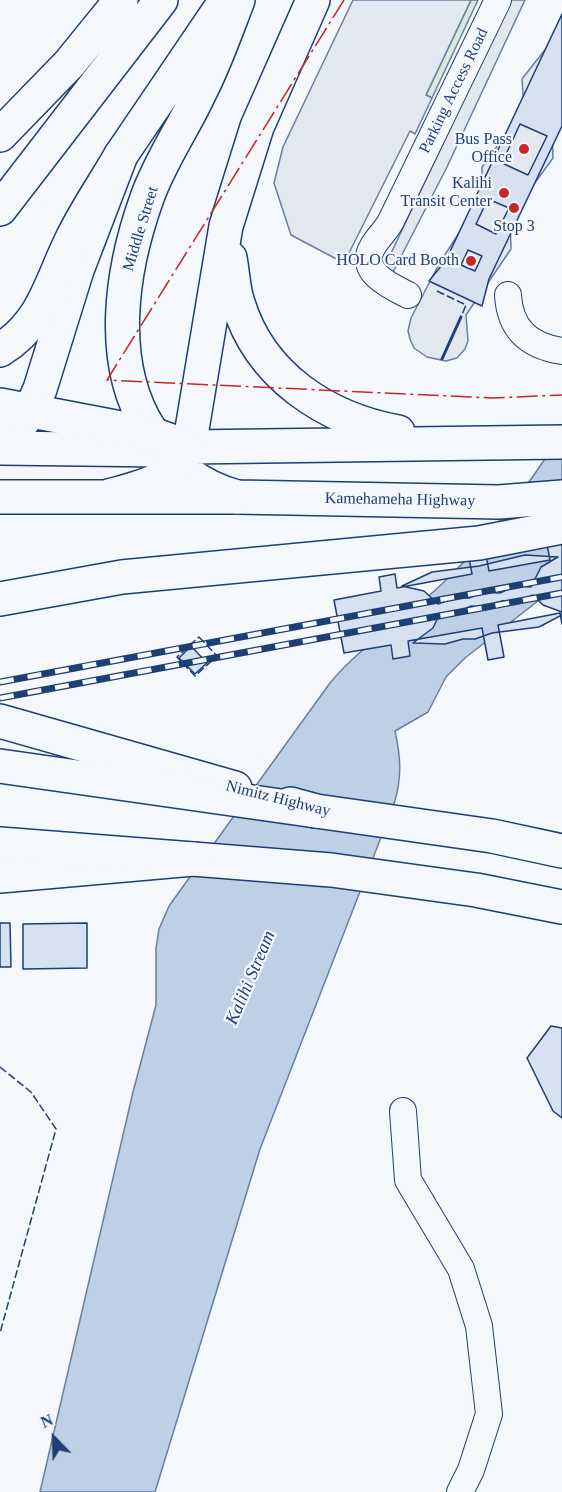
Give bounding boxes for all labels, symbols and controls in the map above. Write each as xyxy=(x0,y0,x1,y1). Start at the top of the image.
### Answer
street label: Parking Access Road xyxy=(415,25,493,157)
place label: Bus Pass Office xyxy=(455,130,512,168)
marker: Bus Pass Office xyxy=(517,142,531,156)
place label: Kalihi Transit Center xyxy=(401,174,492,212)
street label: Middle Street xyxy=(119,184,163,274)
marker: Kalihi Transit Center xyxy=(497,186,511,200)
marker: Stop 3 xyxy=(507,201,521,215)
place label: Stop 3 xyxy=(493,217,535,237)
place label: HOLO Card Booth xyxy=(336,251,459,271)
marker: HOLO Card Booth xyxy=(464,254,478,268)
street label: Kamehameha Highway xyxy=(325,489,475,511)
street label: Nimitz Highway xyxy=(224,777,332,821)
water label: Kalihi Stream xyxy=(222,928,280,1028)
north arrow xyxy=(24,1408,84,1468)
text: N xyxy=(38,1411,55,1431)

